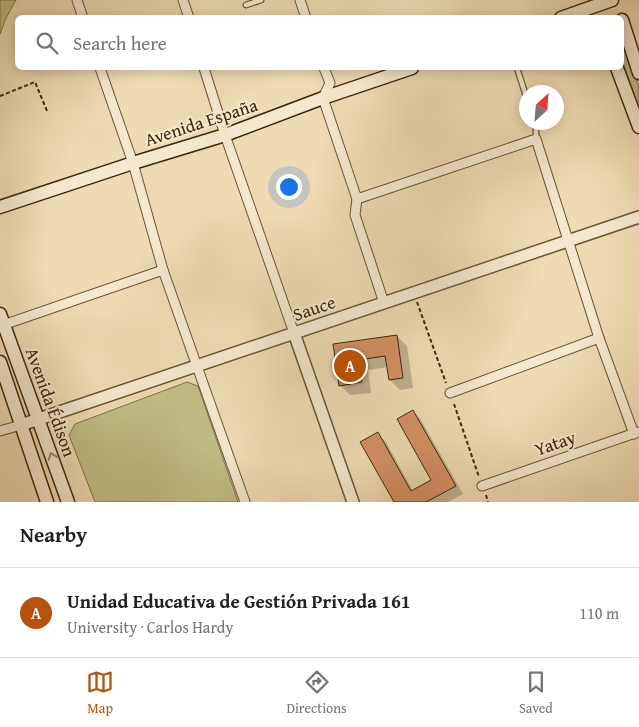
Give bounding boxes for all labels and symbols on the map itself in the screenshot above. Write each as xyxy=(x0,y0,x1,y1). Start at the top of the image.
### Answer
north arrow xyxy=(519,85,564,130)
street label: Avenida España xyxy=(141,91,261,153)
your location xyxy=(276,174,302,200)
street label: Sauce xyxy=(289,288,339,328)
street label: Avenida Édison xyxy=(19,344,83,460)
pin: A xyxy=(334,347,366,385)
street label: Yatay xyxy=(531,423,579,463)
one-way arrow xyxy=(48,452,58,461)

